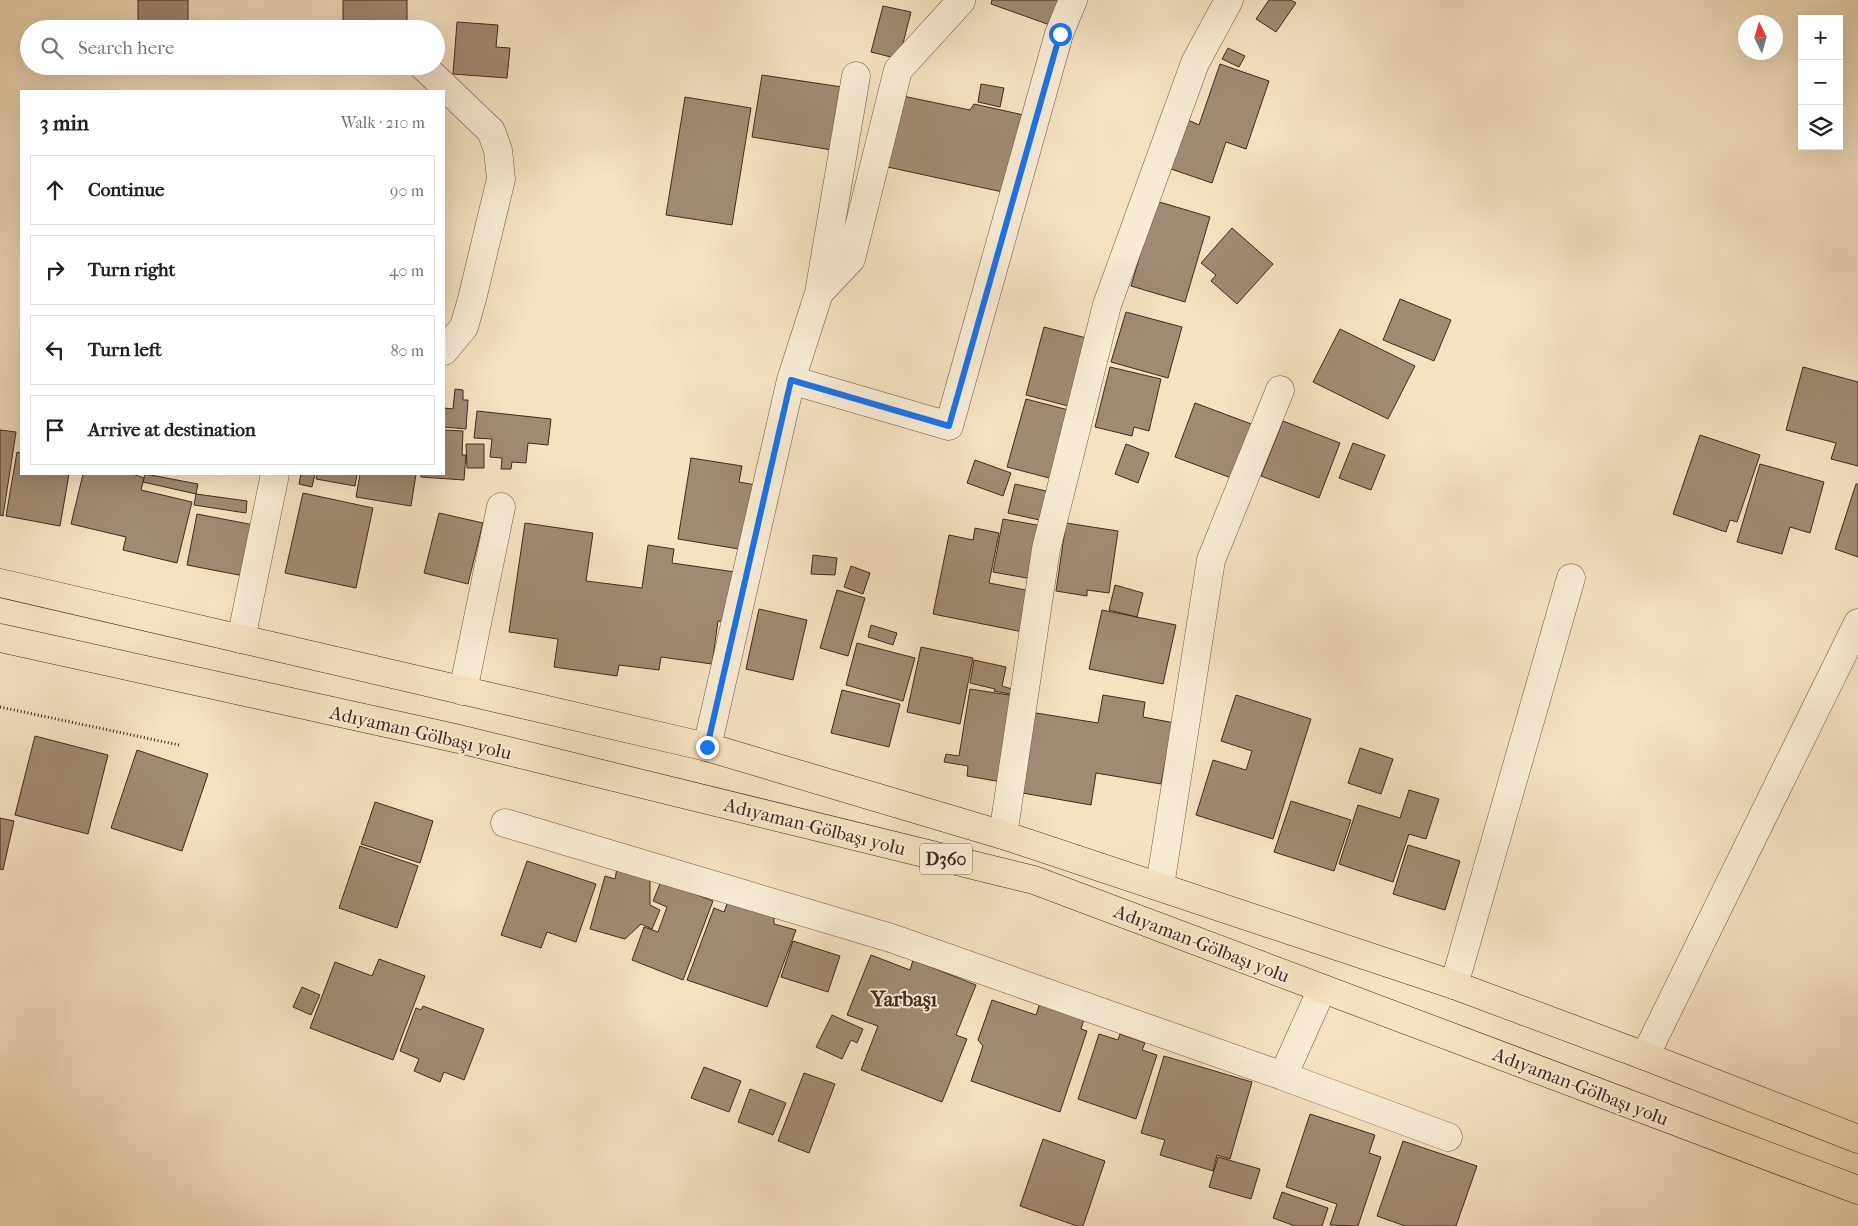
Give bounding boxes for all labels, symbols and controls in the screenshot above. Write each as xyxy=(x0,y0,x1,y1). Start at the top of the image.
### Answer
north arrow xyxy=(1738,15,1783,60)
map controls xyxy=(1798,15,1843,150)
button: + xyxy=(1798,15,1843,60)
search box xyxy=(20,20,445,75)
route start xyxy=(1049,23,1072,46)
icon: search xyxy=(38,34,66,62)
text: Search here xyxy=(78,37,174,59)
button: − xyxy=(1798,60,1843,105)
button: layers xyxy=(1798,105,1843,150)
text: 3 min xyxy=(40,111,89,135)
text: Walk · 210 m xyxy=(341,113,425,132)
icon: ahead xyxy=(41,176,69,204)
text: Continue xyxy=(88,179,164,201)
text: 90 m xyxy=(390,181,424,200)
icon: right xyxy=(41,256,69,284)
text: Turn right xyxy=(88,259,175,281)
text: 40 m xyxy=(389,261,424,280)
icon: left xyxy=(41,336,69,364)
text: Turn left xyxy=(88,339,162,361)
text: 80 m xyxy=(390,341,424,360)
icon: arrive xyxy=(41,416,69,444)
text: Arrive at destination xyxy=(88,419,256,441)
street label: Adıyaman-Gölbaşı yolu xyxy=(327,701,514,765)
route end xyxy=(696,736,719,759)
street label: Adıyaman-Gölbaşı yolu xyxy=(721,794,908,860)
road number: D360 xyxy=(920,844,972,874)
street label: Adıyaman-Gölbaşı yolu xyxy=(1110,900,1293,988)
district label: Yarbaşı xyxy=(870,987,938,1012)
street label: Adıyaman-Gölbaşı yolu xyxy=(1489,1043,1672,1131)

